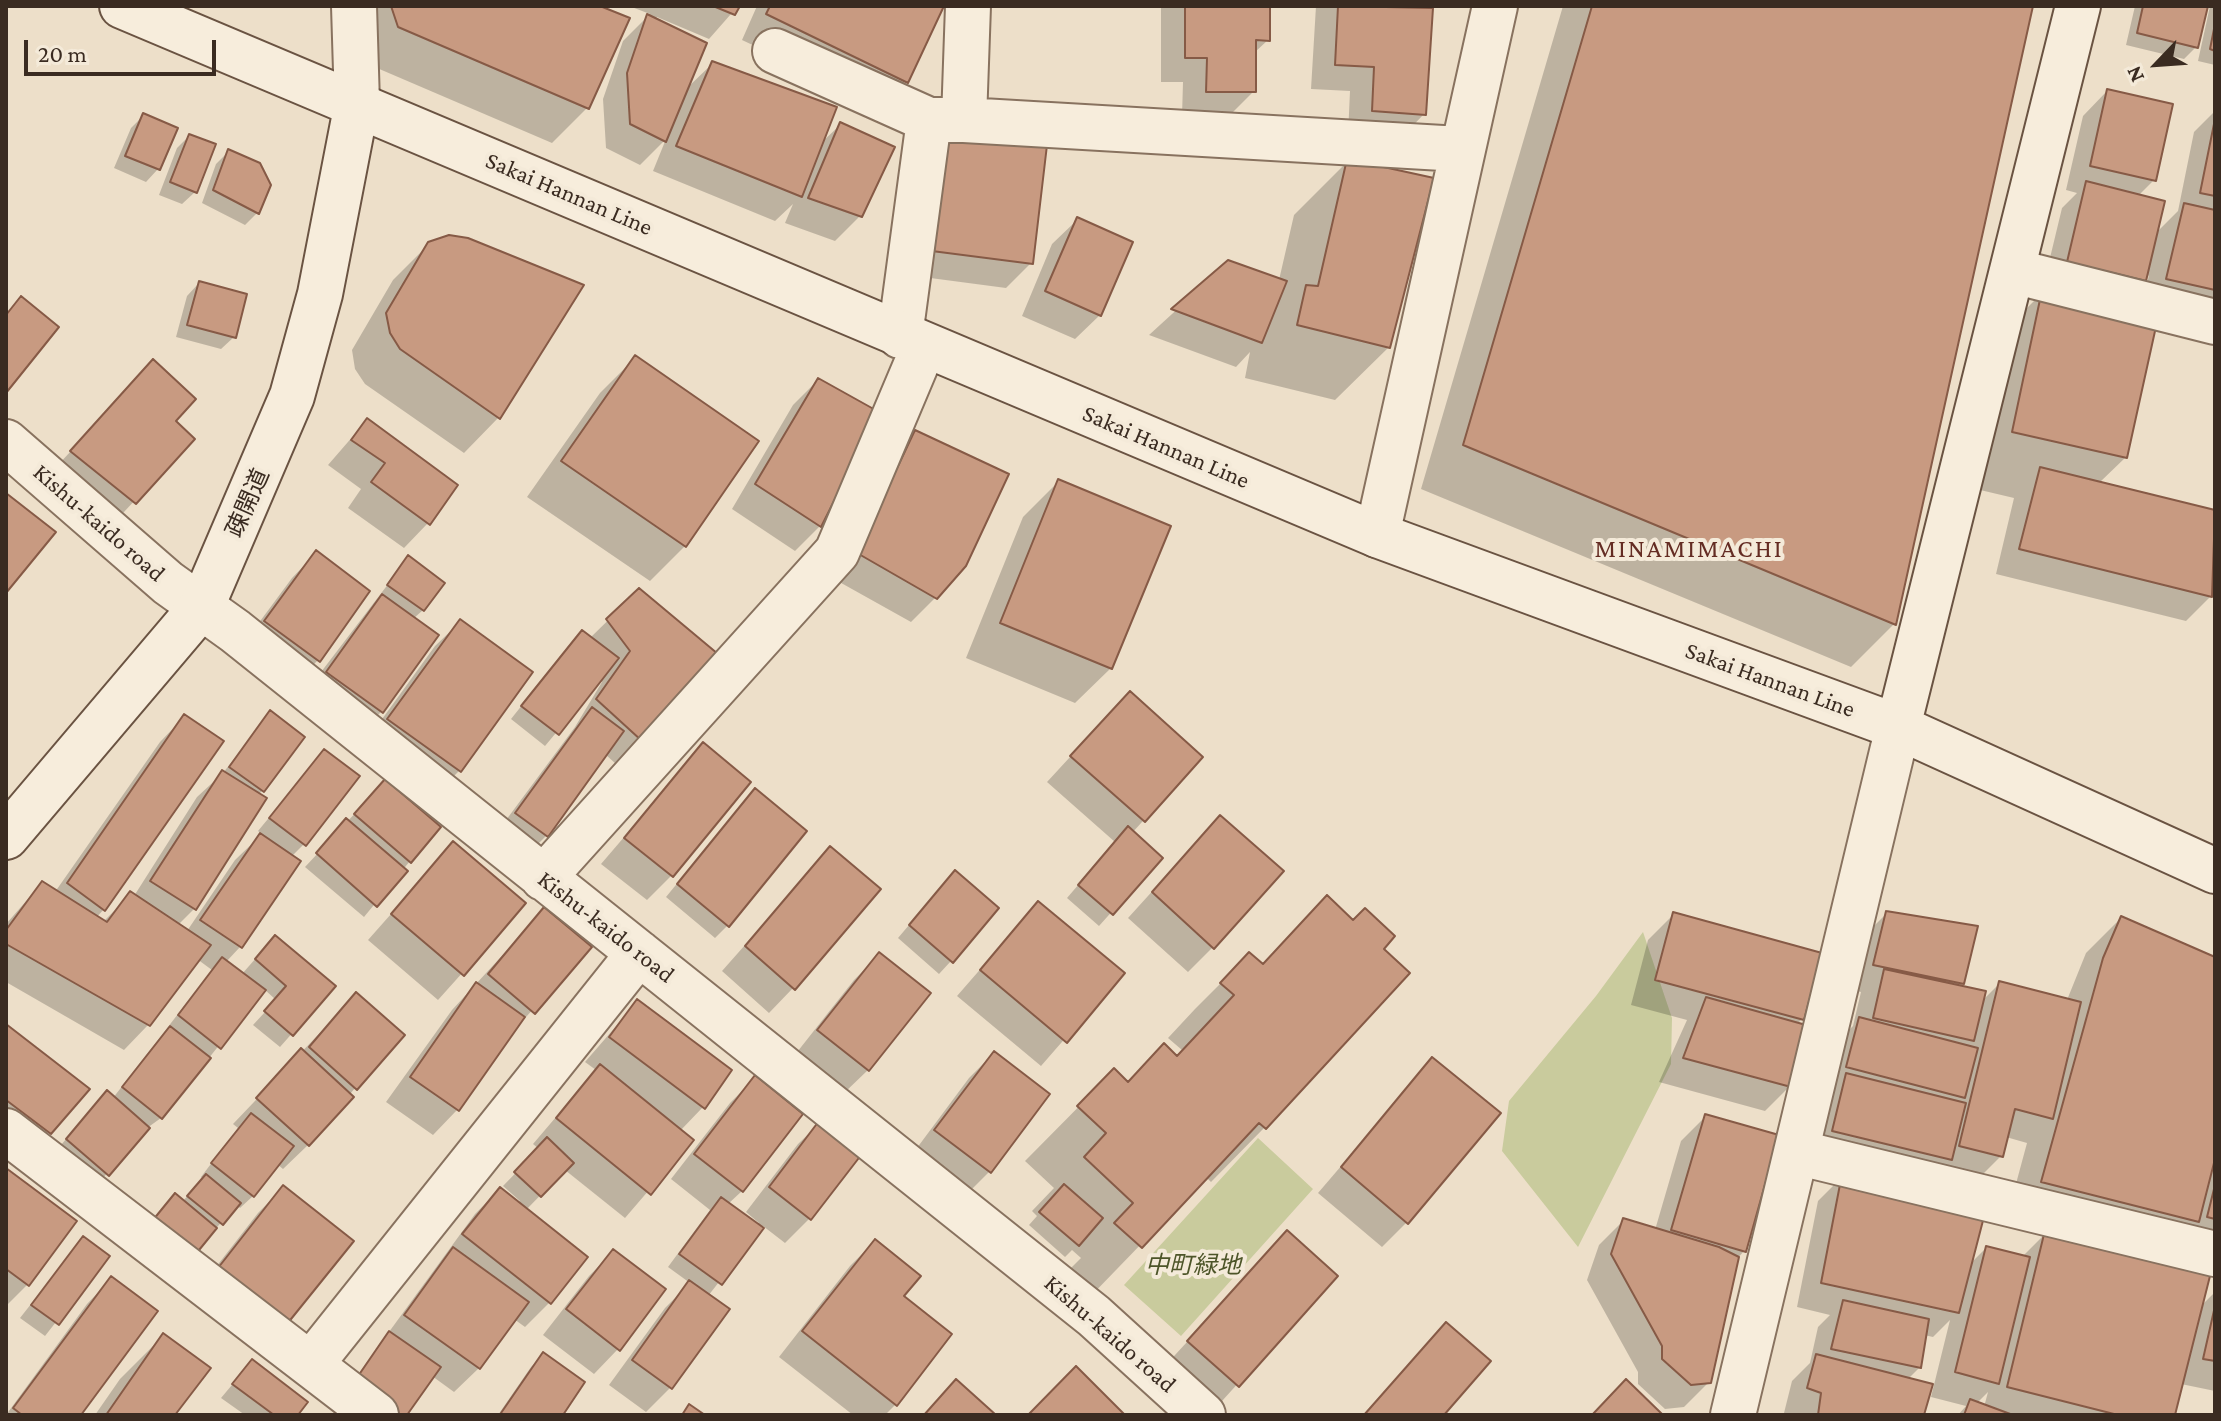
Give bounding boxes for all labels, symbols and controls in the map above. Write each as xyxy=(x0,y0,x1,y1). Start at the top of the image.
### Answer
scale bar xyxy=(28,24,220,74)
north arrow xyxy=(2117,24,2197,104)
text: 20 m xyxy=(38,40,87,67)
text: N xyxy=(2120,62,2149,86)
street label: Sakai Hannan Line xyxy=(481,146,657,242)
street label: Sakai Hannan Line xyxy=(1078,399,1254,495)
street label: Kishu-kaido road xyxy=(27,458,171,588)
street label: 疎開道 xyxy=(220,464,276,542)
district label: MINAMIMACHI xyxy=(1594,533,1784,565)
street label: Sakai Hannan Line xyxy=(1681,636,1859,724)
street label: Kishu-kaido road xyxy=(532,865,680,989)
park label: 中町緑地 xyxy=(1145,1252,1241,1280)
street label: Kishu-kaido road xyxy=(1038,1269,1182,1399)

